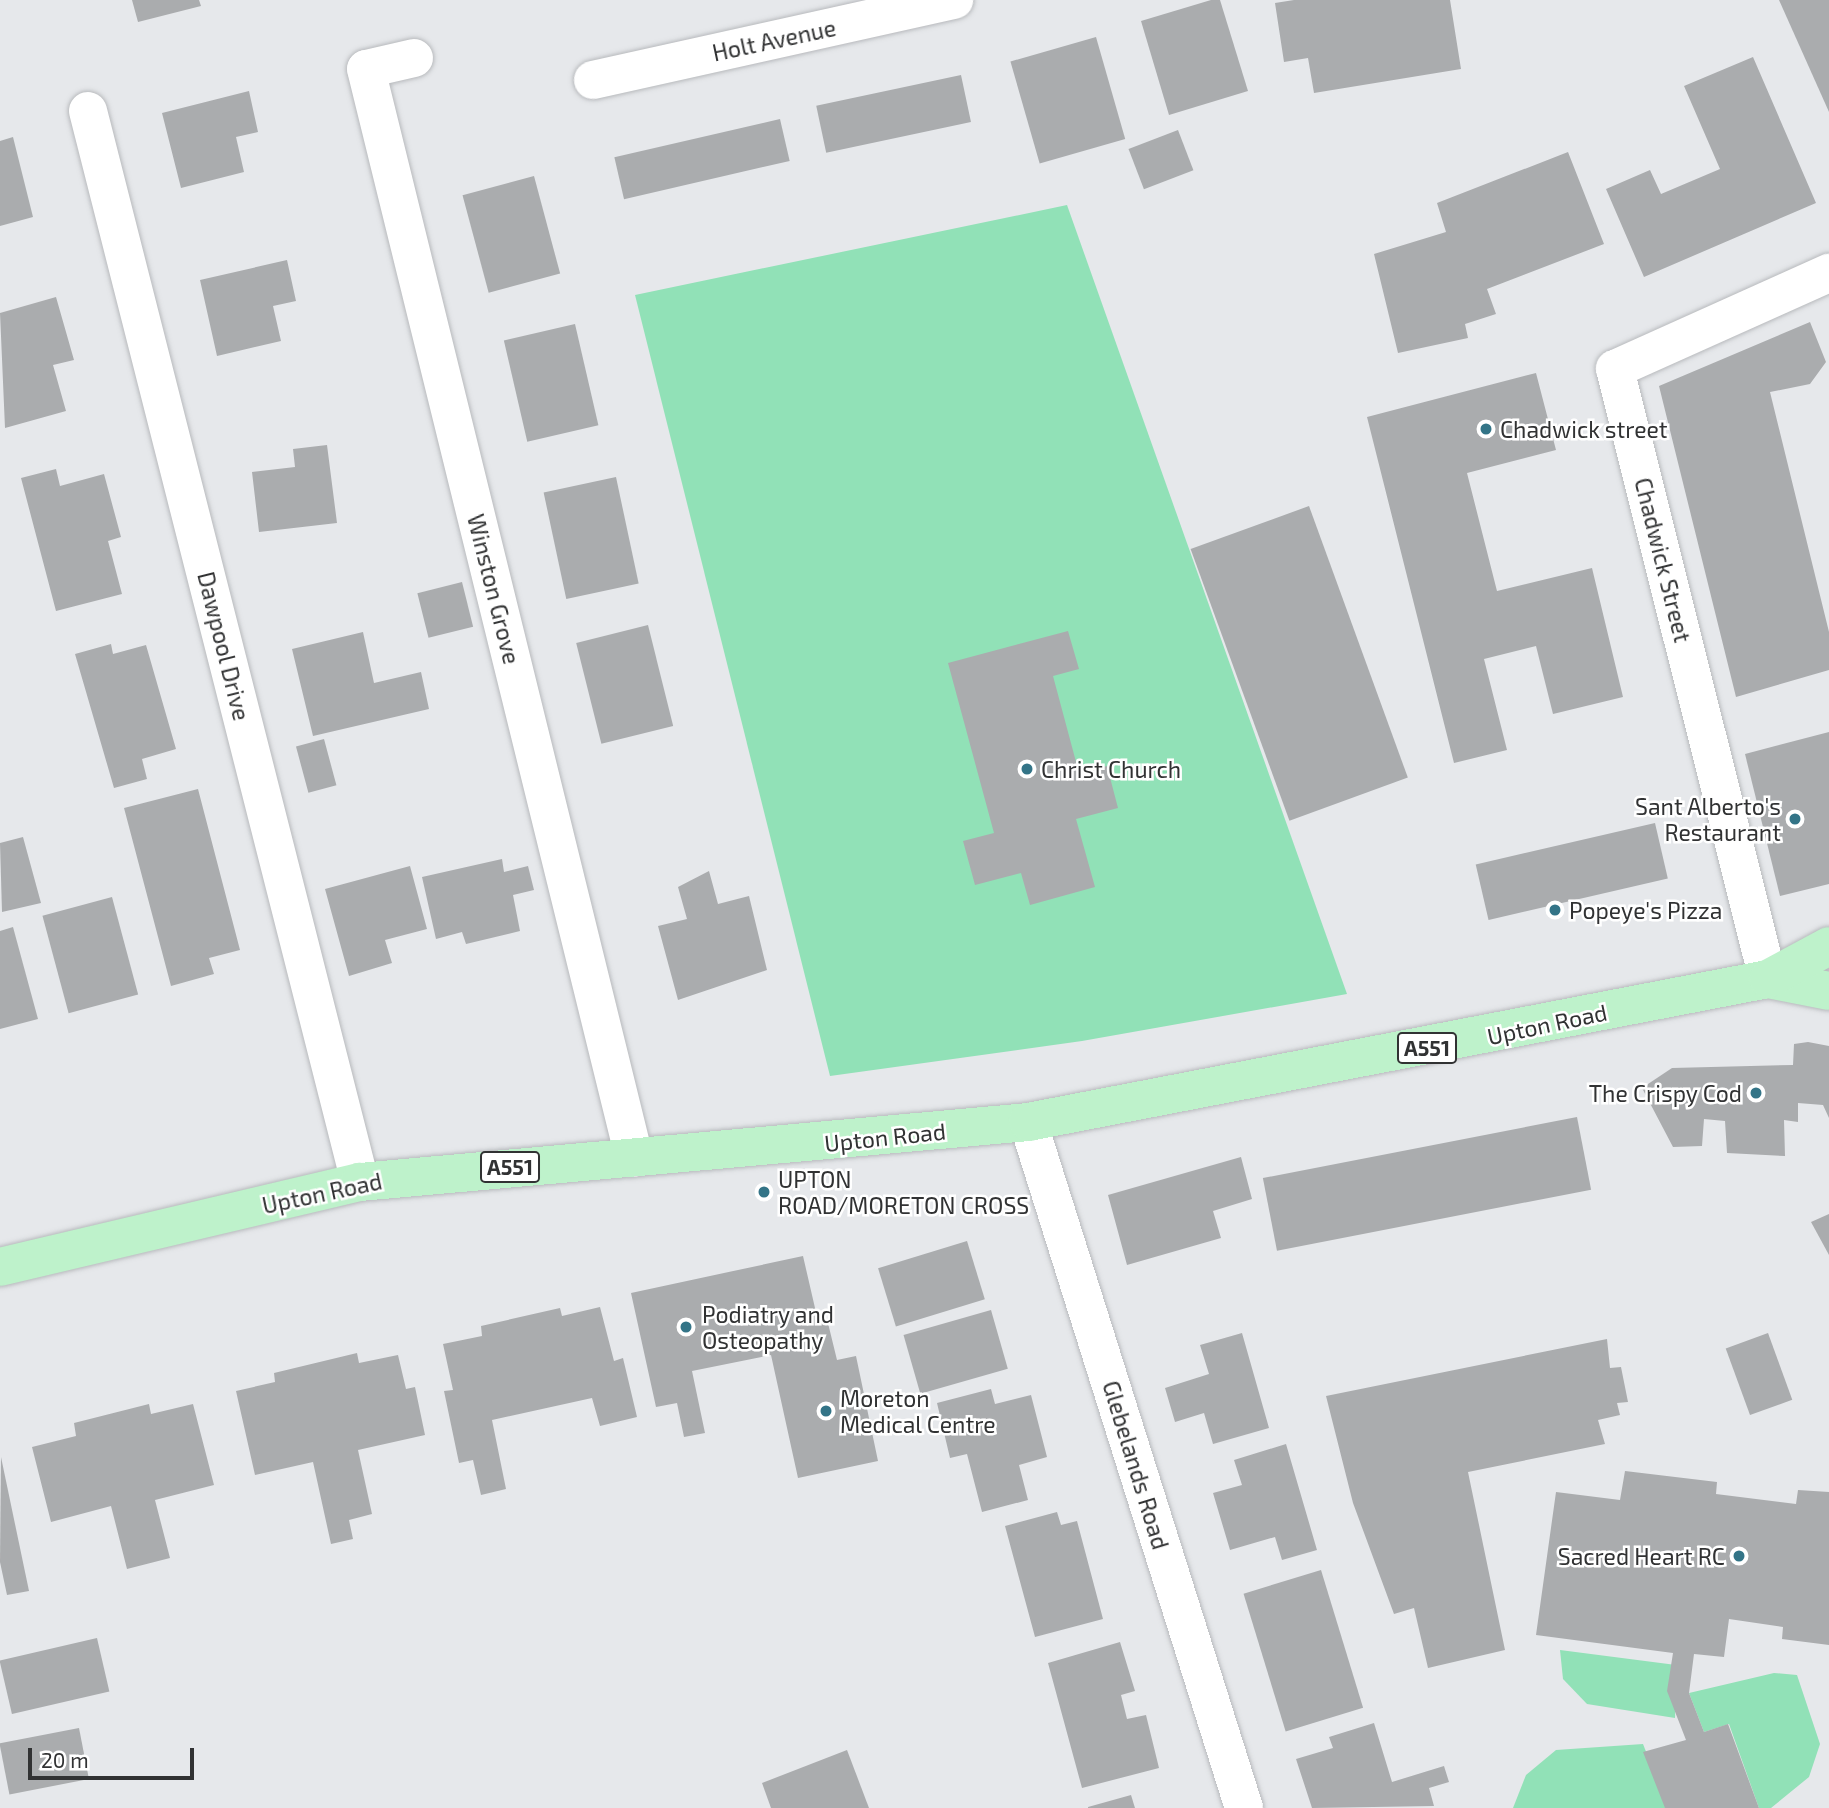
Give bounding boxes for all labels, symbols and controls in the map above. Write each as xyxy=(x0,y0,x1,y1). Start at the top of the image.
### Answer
street label: Holt Avenue xyxy=(709,13,839,67)
place label: Chadwick street xyxy=(1500,415,1668,443)
marker: Chadwick street xyxy=(1478,421,1494,437)
street label: Chadwick Street xyxy=(1629,475,1697,645)
street label: Winston Grove xyxy=(462,511,526,667)
street label: Dawpool Drive xyxy=(192,568,256,724)
place label: Christ Church xyxy=(1041,755,1181,783)
marker: Christ Church xyxy=(1019,761,1035,777)
place label: Sant Alberto's Restaurant xyxy=(1634,792,1781,846)
marker: Sant Alberto's Restaurant xyxy=(1787,811,1803,827)
place label: Popeye's Pizza xyxy=(1569,896,1722,924)
marker: Popeye's Pizza xyxy=(1547,902,1563,918)
street label: Upton Road xyxy=(1485,998,1609,1050)
road number: A551 xyxy=(1396,1030,1458,1066)
place label: The Crispy Cod xyxy=(1588,1079,1742,1107)
marker: The Crispy Cod xyxy=(1748,1085,1764,1101)
street label: Upton Road xyxy=(823,1117,947,1157)
road number: A551 xyxy=(478,1150,542,1184)
place label: UPTON ROAD/MORETON CROSS xyxy=(778,1165,1029,1219)
street label: Upton Road xyxy=(260,1167,384,1219)
marker: UPTON ROAD/MORETON CROSS xyxy=(756,1184,772,1200)
place label: Podiatry and Osteopathy xyxy=(702,1300,834,1354)
marker: Podiatry and Osteopathy xyxy=(676,1317,696,1337)
street label: Glebelands Road xyxy=(1097,1377,1175,1553)
place label: Moreton Medical Centre xyxy=(840,1384,996,1438)
marker: Moreton Medical Centre xyxy=(818,1403,834,1419)
place label: Sacred Heart RC xyxy=(1558,1542,1725,1570)
marker: Sacred Heart RC xyxy=(1731,1548,1747,1564)
scale bar xyxy=(32,1734,198,1778)
text: 20 m xyxy=(41,1747,89,1772)

